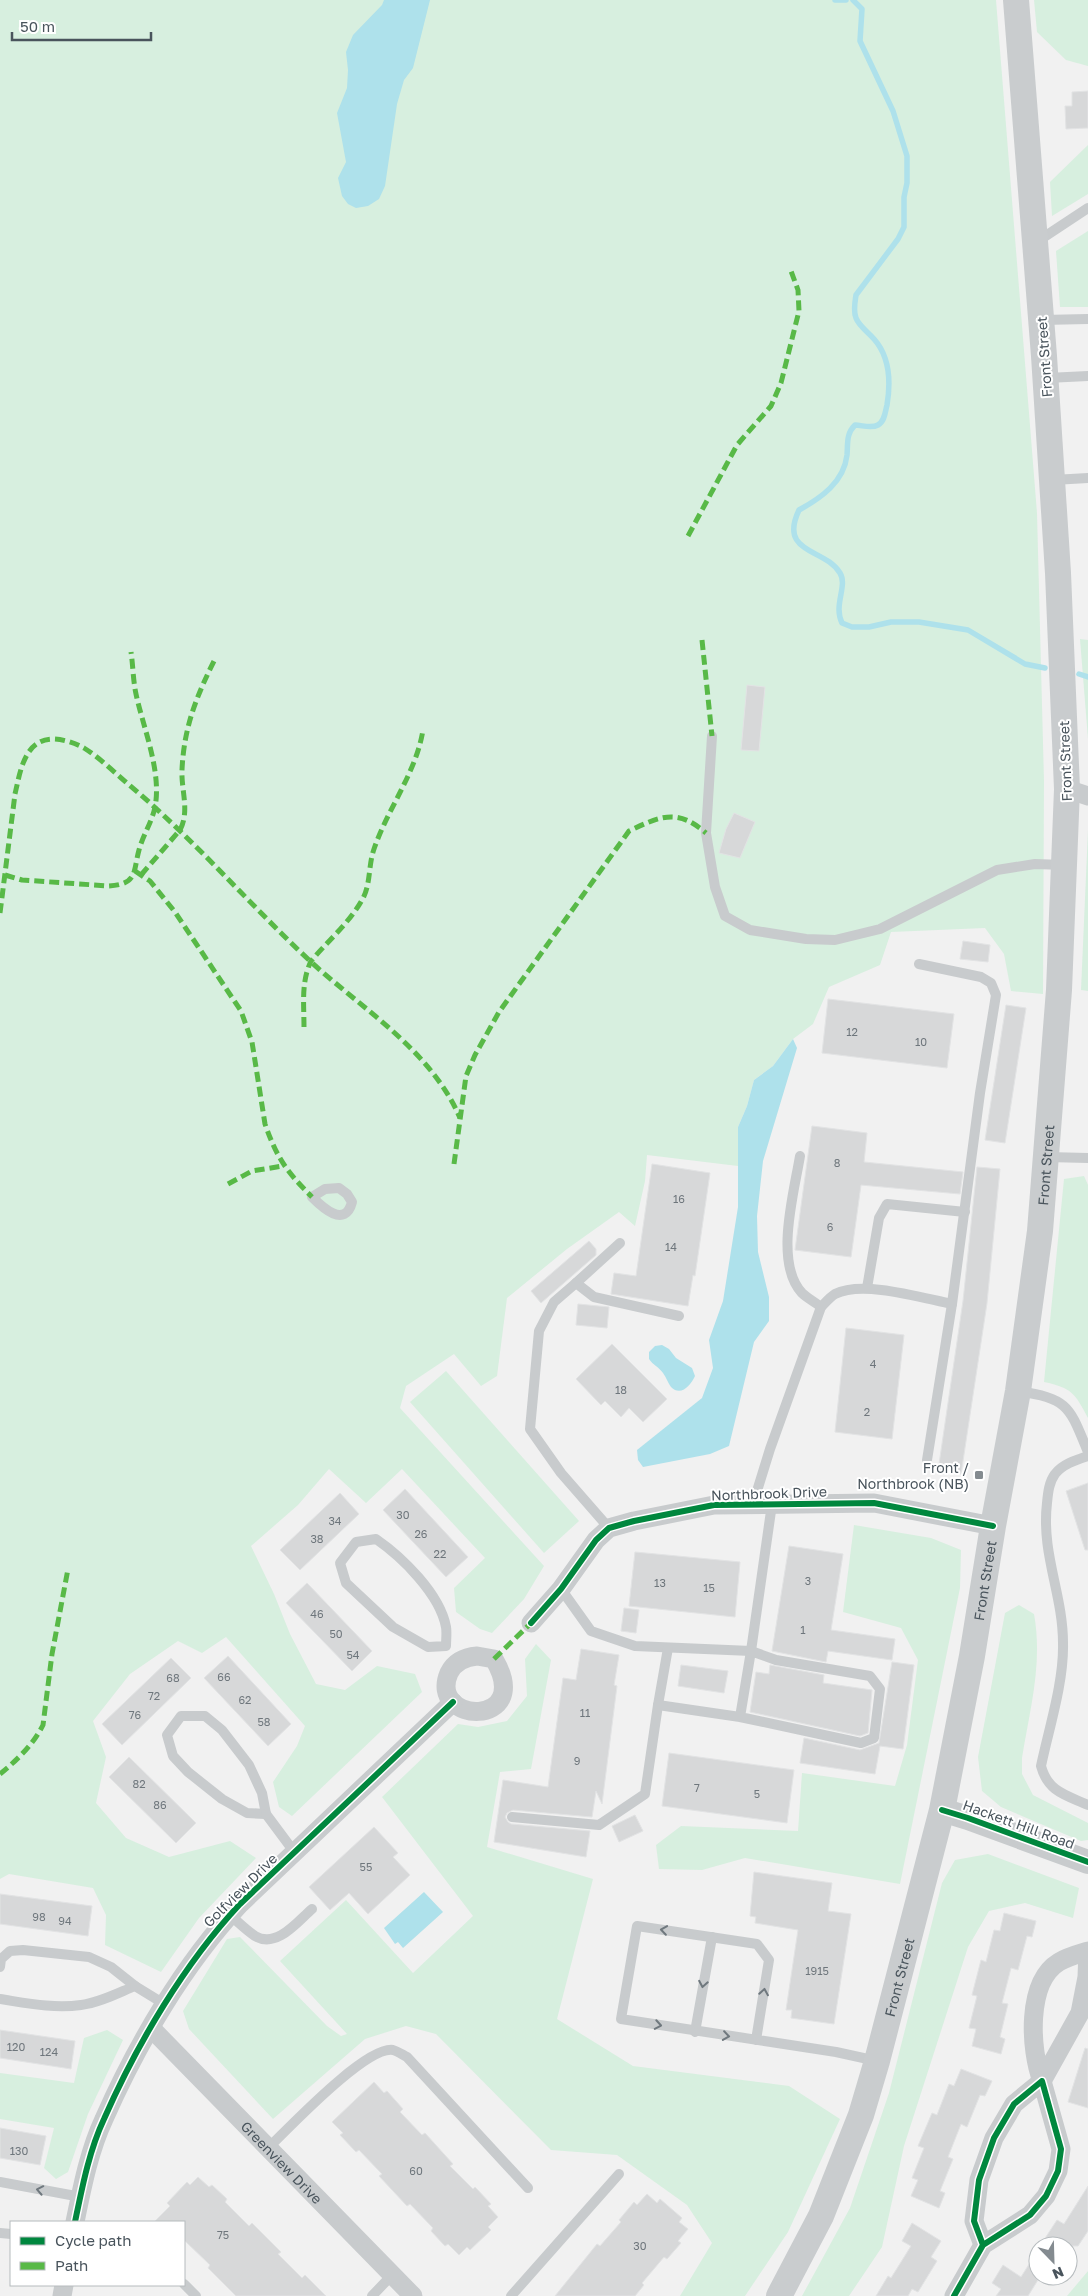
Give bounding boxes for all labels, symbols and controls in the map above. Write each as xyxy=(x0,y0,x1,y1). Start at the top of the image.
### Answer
scale bar xyxy=(12,10,151,42)
text: 50 m xyxy=(20,17,55,35)
street label: Front Street xyxy=(1033,316,1055,398)
street label: Front Street xyxy=(1055,720,1075,802)
house number: 12 xyxy=(846,1025,858,1038)
house number: 10 xyxy=(915,1035,927,1048)
street label: Front Street xyxy=(1034,1124,1057,1206)
house number: 8 xyxy=(834,1156,841,1169)
house number: 16 xyxy=(673,1192,685,1205)
house number: 6 xyxy=(827,1220,834,1233)
house number: 14 xyxy=(665,1240,677,1253)
house number: 4 xyxy=(870,1357,877,1370)
house number: 18 xyxy=(615,1383,627,1396)
house number: 2 xyxy=(864,1405,870,1418)
place label: Front / Northbrook (NB) xyxy=(857,1459,969,1492)
marker: Front / Northbrook (NB) xyxy=(973,1469,985,1481)
street label: Northbrook Drive xyxy=(711,1482,827,1504)
house number: 30 xyxy=(396,1508,410,1521)
house number: 34 xyxy=(328,1514,342,1527)
house number: 26 xyxy=(414,1527,428,1540)
house number: 38 xyxy=(310,1532,324,1545)
street label: Front Street xyxy=(969,1539,999,1622)
house number: 22 xyxy=(434,1547,446,1560)
house number: 3 xyxy=(805,1574,811,1587)
house number: 13 xyxy=(654,1576,666,1589)
house number: 15 xyxy=(703,1581,715,1594)
house number: 46 xyxy=(310,1607,324,1620)
house number: 1 xyxy=(800,1623,806,1636)
house number: 50 xyxy=(329,1627,343,1640)
house number: 54 xyxy=(346,1648,360,1661)
house number: 66 xyxy=(217,1670,231,1683)
house number: 68 xyxy=(166,1671,180,1684)
house number: 72 xyxy=(148,1689,160,1702)
house number: 62 xyxy=(238,1693,252,1706)
house number: 11 xyxy=(580,1706,590,1719)
house number: 76 xyxy=(129,1708,142,1721)
house number: 58 xyxy=(257,1715,271,1728)
house number: 9 xyxy=(574,1754,580,1767)
house number: 82 xyxy=(132,1777,146,1790)
house number: 7 xyxy=(694,1781,700,1794)
house number: 5 xyxy=(754,1787,760,1800)
street label: Hackett Hill Road xyxy=(961,1796,1077,1852)
house number: 86 xyxy=(153,1798,167,1811)
street label: Golfview Drive xyxy=(200,1850,280,1930)
house number: 55 xyxy=(360,1860,372,1873)
house number: 98 xyxy=(32,1910,46,1923)
house number: 94 xyxy=(58,1914,72,1927)
one-way arrow xyxy=(659,1925,667,1936)
street label: Front Street xyxy=(880,1936,917,2018)
house number: 1915 xyxy=(805,1964,829,1977)
one-way arrow xyxy=(699,1980,709,1989)
one-way arrow xyxy=(758,1987,768,1996)
one-way arrow xyxy=(654,2020,662,2030)
one-way arrow xyxy=(722,2030,730,2041)
house number: 120 xyxy=(7,2040,25,2053)
house number: 124 xyxy=(40,2045,58,2058)
street label: Greenview Drive xyxy=(238,2117,326,2207)
house number: 130 xyxy=(10,2144,28,2157)
house number: 60 xyxy=(409,2164,423,2177)
one-way arrow xyxy=(36,2185,45,2195)
legend xyxy=(10,2221,185,2286)
house number: 75 xyxy=(217,2228,229,2241)
text: Cycle path xyxy=(55,2231,131,2249)
north arrow xyxy=(1028,2236,1078,2286)
house number: 30 xyxy=(633,2239,647,2252)
text: Path xyxy=(55,2256,88,2274)
text: N xyxy=(1050,2264,1066,2283)

